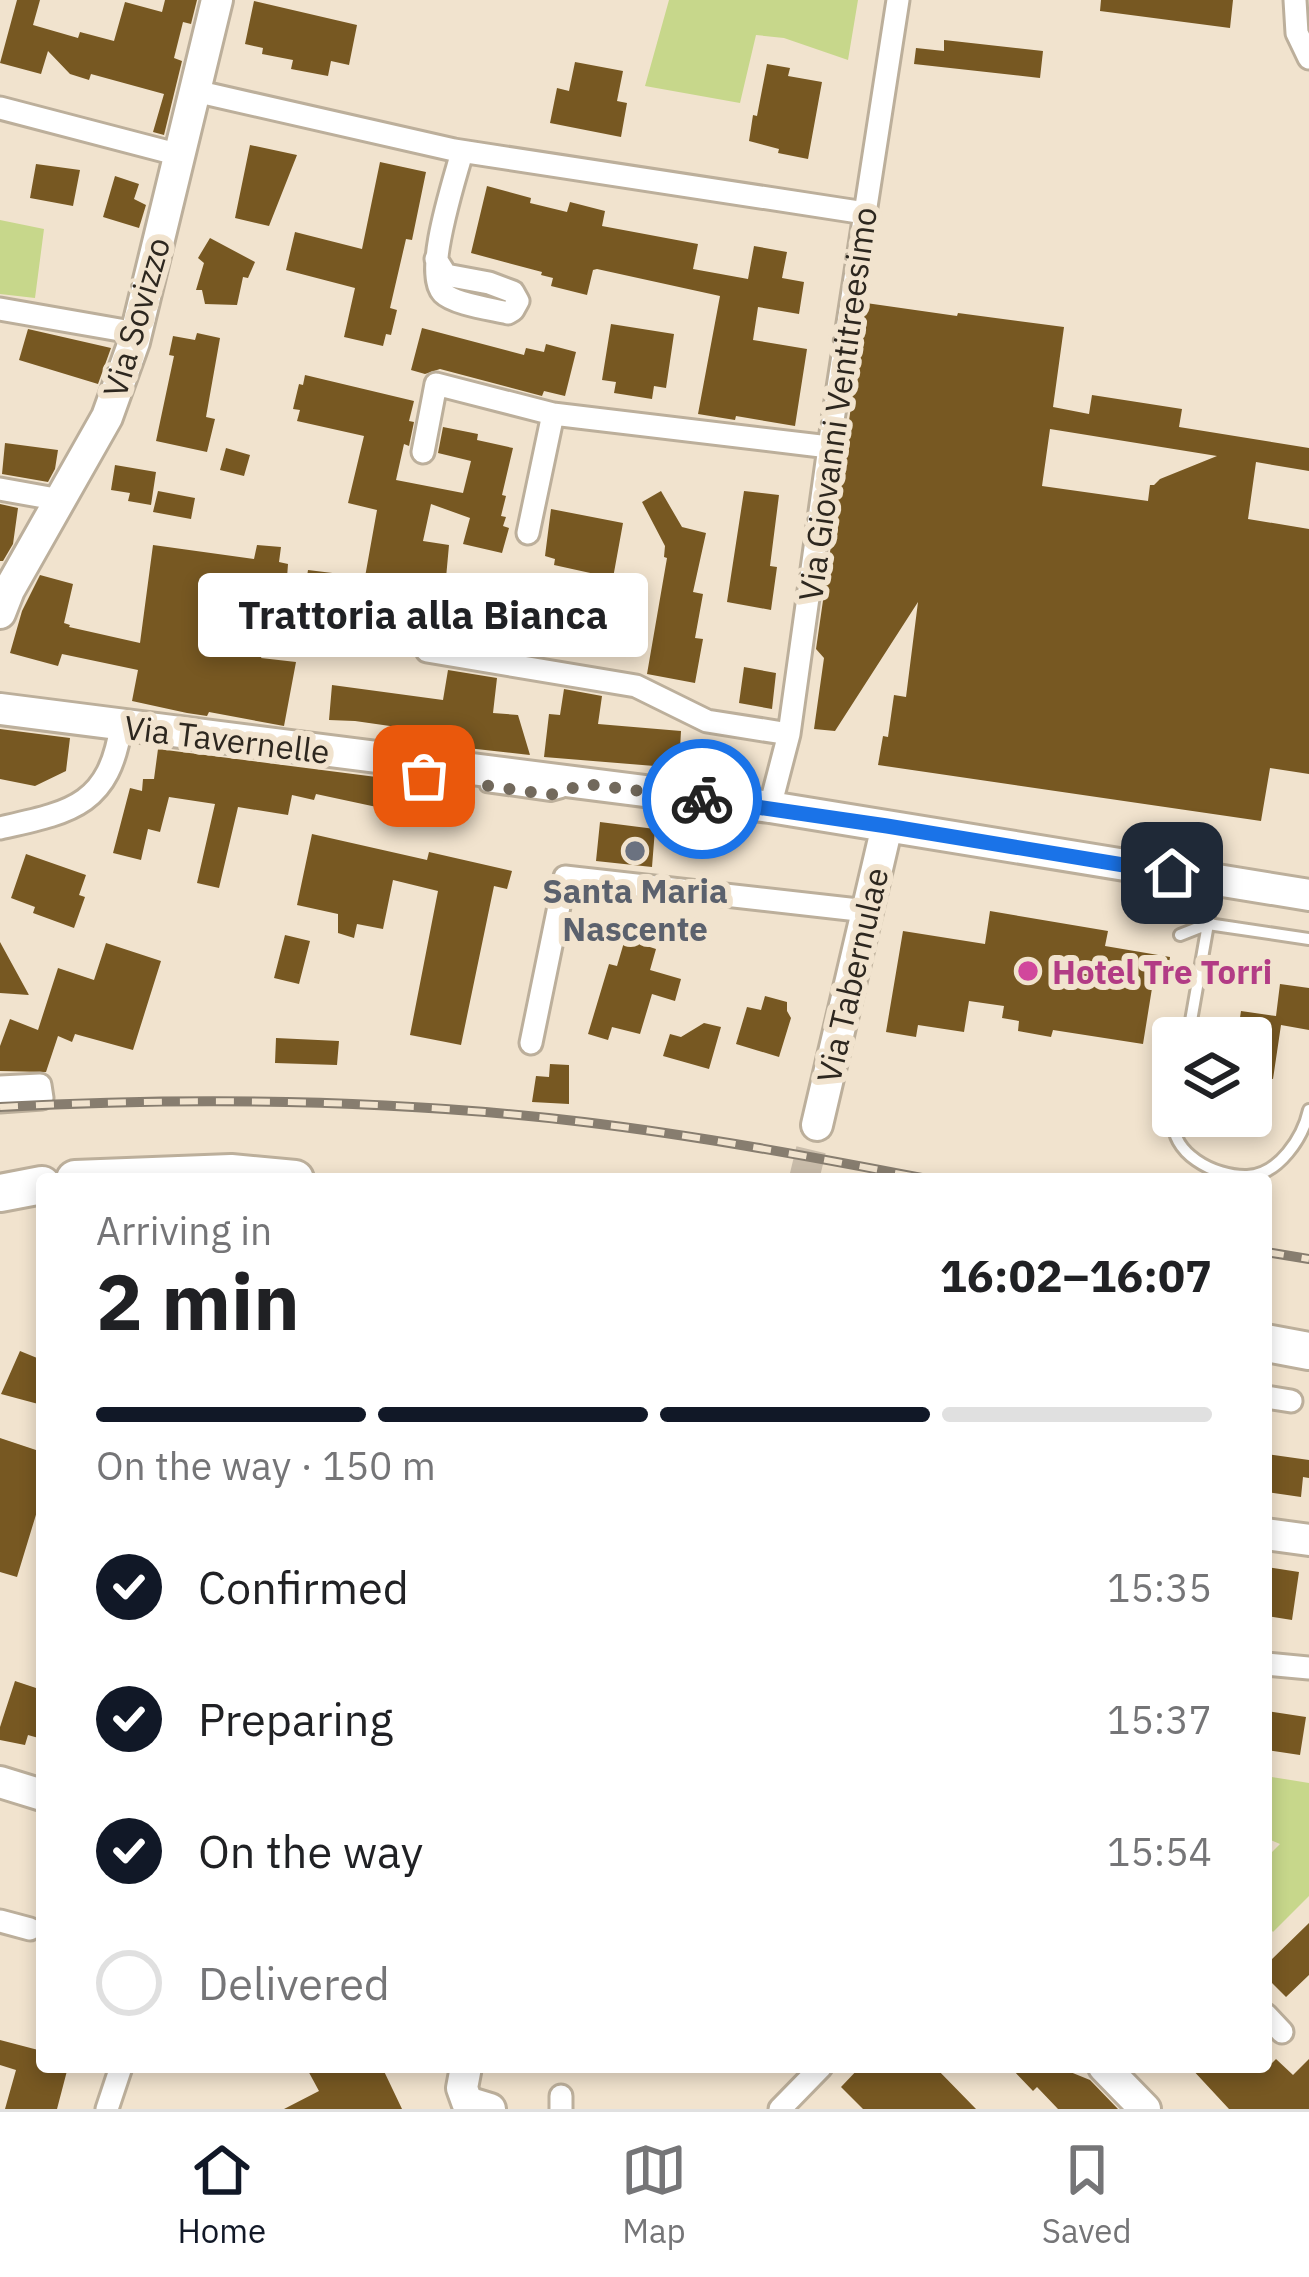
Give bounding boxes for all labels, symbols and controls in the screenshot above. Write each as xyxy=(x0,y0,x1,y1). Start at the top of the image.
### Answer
street label: Via Giovanni Ventitreesimo xyxy=(788,204,886,604)
street label: Via Sovizzo xyxy=(93,232,179,402)
callout: Trattoria alla Bianca xyxy=(199,572,649,656)
text: Trattoria alla Bianca xyxy=(238,589,608,640)
street label: Via Tavernelle xyxy=(122,705,332,773)
pin xyxy=(373,725,475,827)
courier xyxy=(642,739,762,859)
icon: bag xyxy=(391,743,457,809)
icon: bike xyxy=(669,766,735,832)
pin xyxy=(1121,822,1223,924)
marker: Santa Maria Nascente xyxy=(622,838,648,864)
icon: home xyxy=(1139,840,1205,906)
street label: Via Tabernulae xyxy=(806,863,898,1087)
place label: Santa Maria Nascente xyxy=(542,869,728,950)
place label: Hotel Tre Torri xyxy=(1052,950,1272,993)
marker: Hotel Tre Torri xyxy=(1015,958,1041,984)
map controls xyxy=(1152,1017,1272,1137)
button: layers xyxy=(1152,1017,1272,1137)
text: Arriving in xyxy=(96,1205,272,1256)
text: 16:02–16:07 xyxy=(940,1246,1212,1304)
text: 2 min xyxy=(96,1250,300,1351)
text: On the way · 150 m xyxy=(96,1440,436,1491)
icon: check xyxy=(96,1554,162,1620)
text: Confirmed xyxy=(198,1558,409,1616)
text: 15:35 xyxy=(1107,1562,1212,1613)
icon: check xyxy=(96,1686,162,1752)
text: Preparing xyxy=(198,1690,393,1748)
text: 15:37 xyxy=(1107,1694,1212,1745)
icon: check xyxy=(96,1818,162,1884)
text: On the way xyxy=(198,1822,423,1880)
text: 15:54 xyxy=(1107,1826,1212,1877)
text: Delivered xyxy=(198,1954,390,2012)
tab: Home xyxy=(177,2137,266,2252)
tab: Map xyxy=(621,2137,687,2252)
tab: Saved xyxy=(1042,2137,1132,2252)

